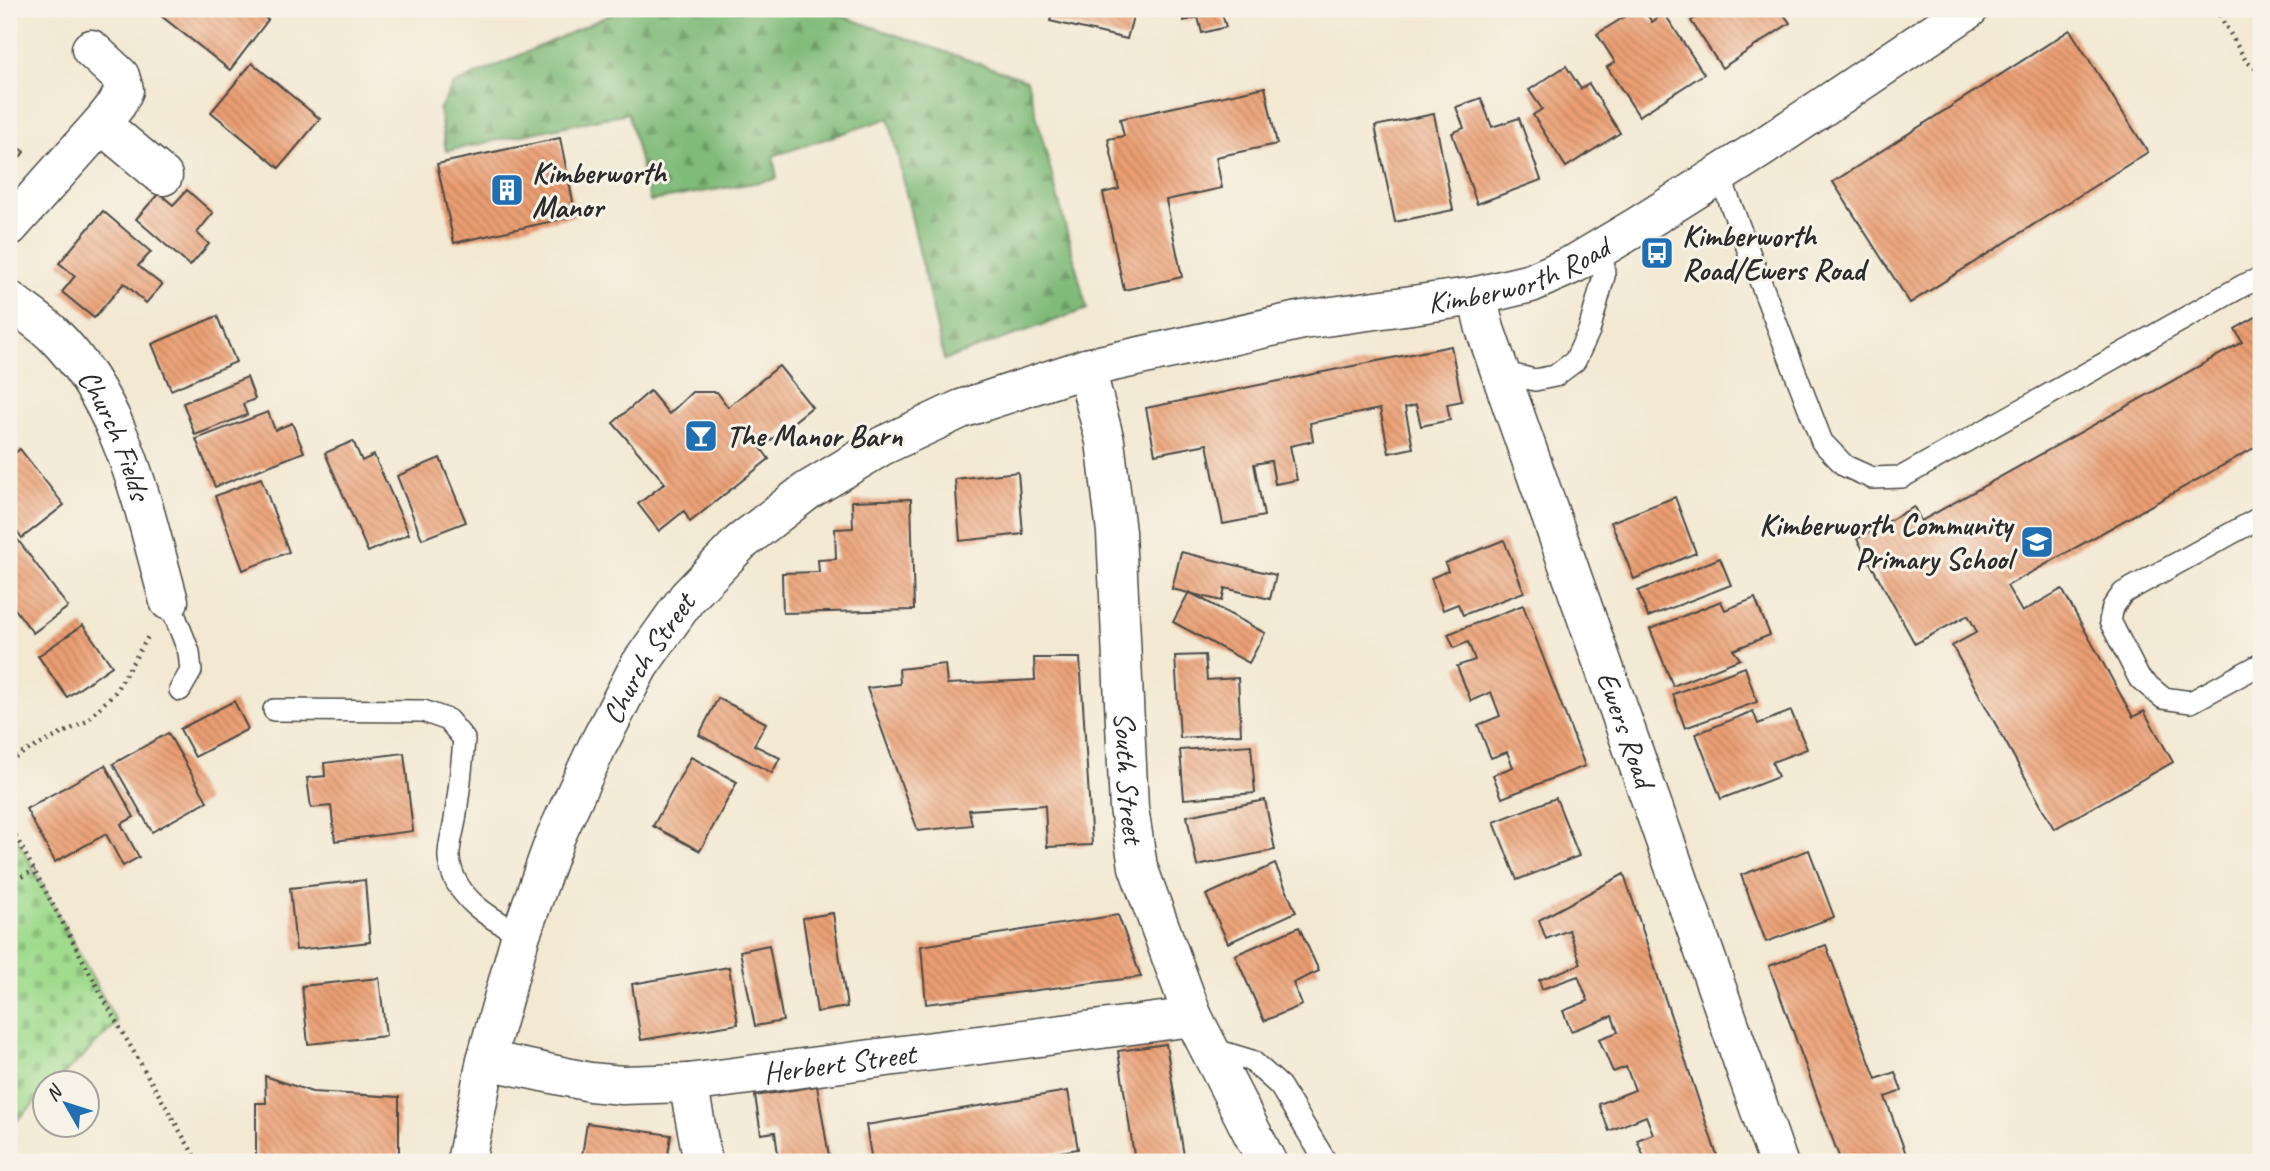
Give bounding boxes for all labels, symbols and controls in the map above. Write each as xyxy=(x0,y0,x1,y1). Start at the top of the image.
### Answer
place label: Kimberworth Manor xyxy=(532,154,668,226)
building icon: Kimberworth Manor xyxy=(488,171,526,209)
place label: Kimberworth Road/Ewers Road xyxy=(1682,217,1869,289)
street label: Kimberworth Road xyxy=(1425,226,1620,322)
bus stop icon: Kimberworth Road/Ewers Road xyxy=(1638,234,1676,272)
street label: Church Fields xyxy=(69,362,160,507)
bar icon: The Manor Barn xyxy=(682,417,720,455)
place label: The Manor Barn xyxy=(726,417,903,455)
place label: Kimberworth Community Primary School xyxy=(1759,506,2018,578)
school or university icon: Kimberworth Community Primary School xyxy=(2018,523,2056,561)
street label: Church Street xyxy=(593,583,705,730)
street label: Ewers Road xyxy=(1588,666,1665,796)
street label: South Street xyxy=(1105,711,1154,849)
street label: Herbert Street xyxy=(761,1034,921,1092)
north arrow xyxy=(32,1070,102,1140)
text: N xyxy=(41,1079,69,1106)

